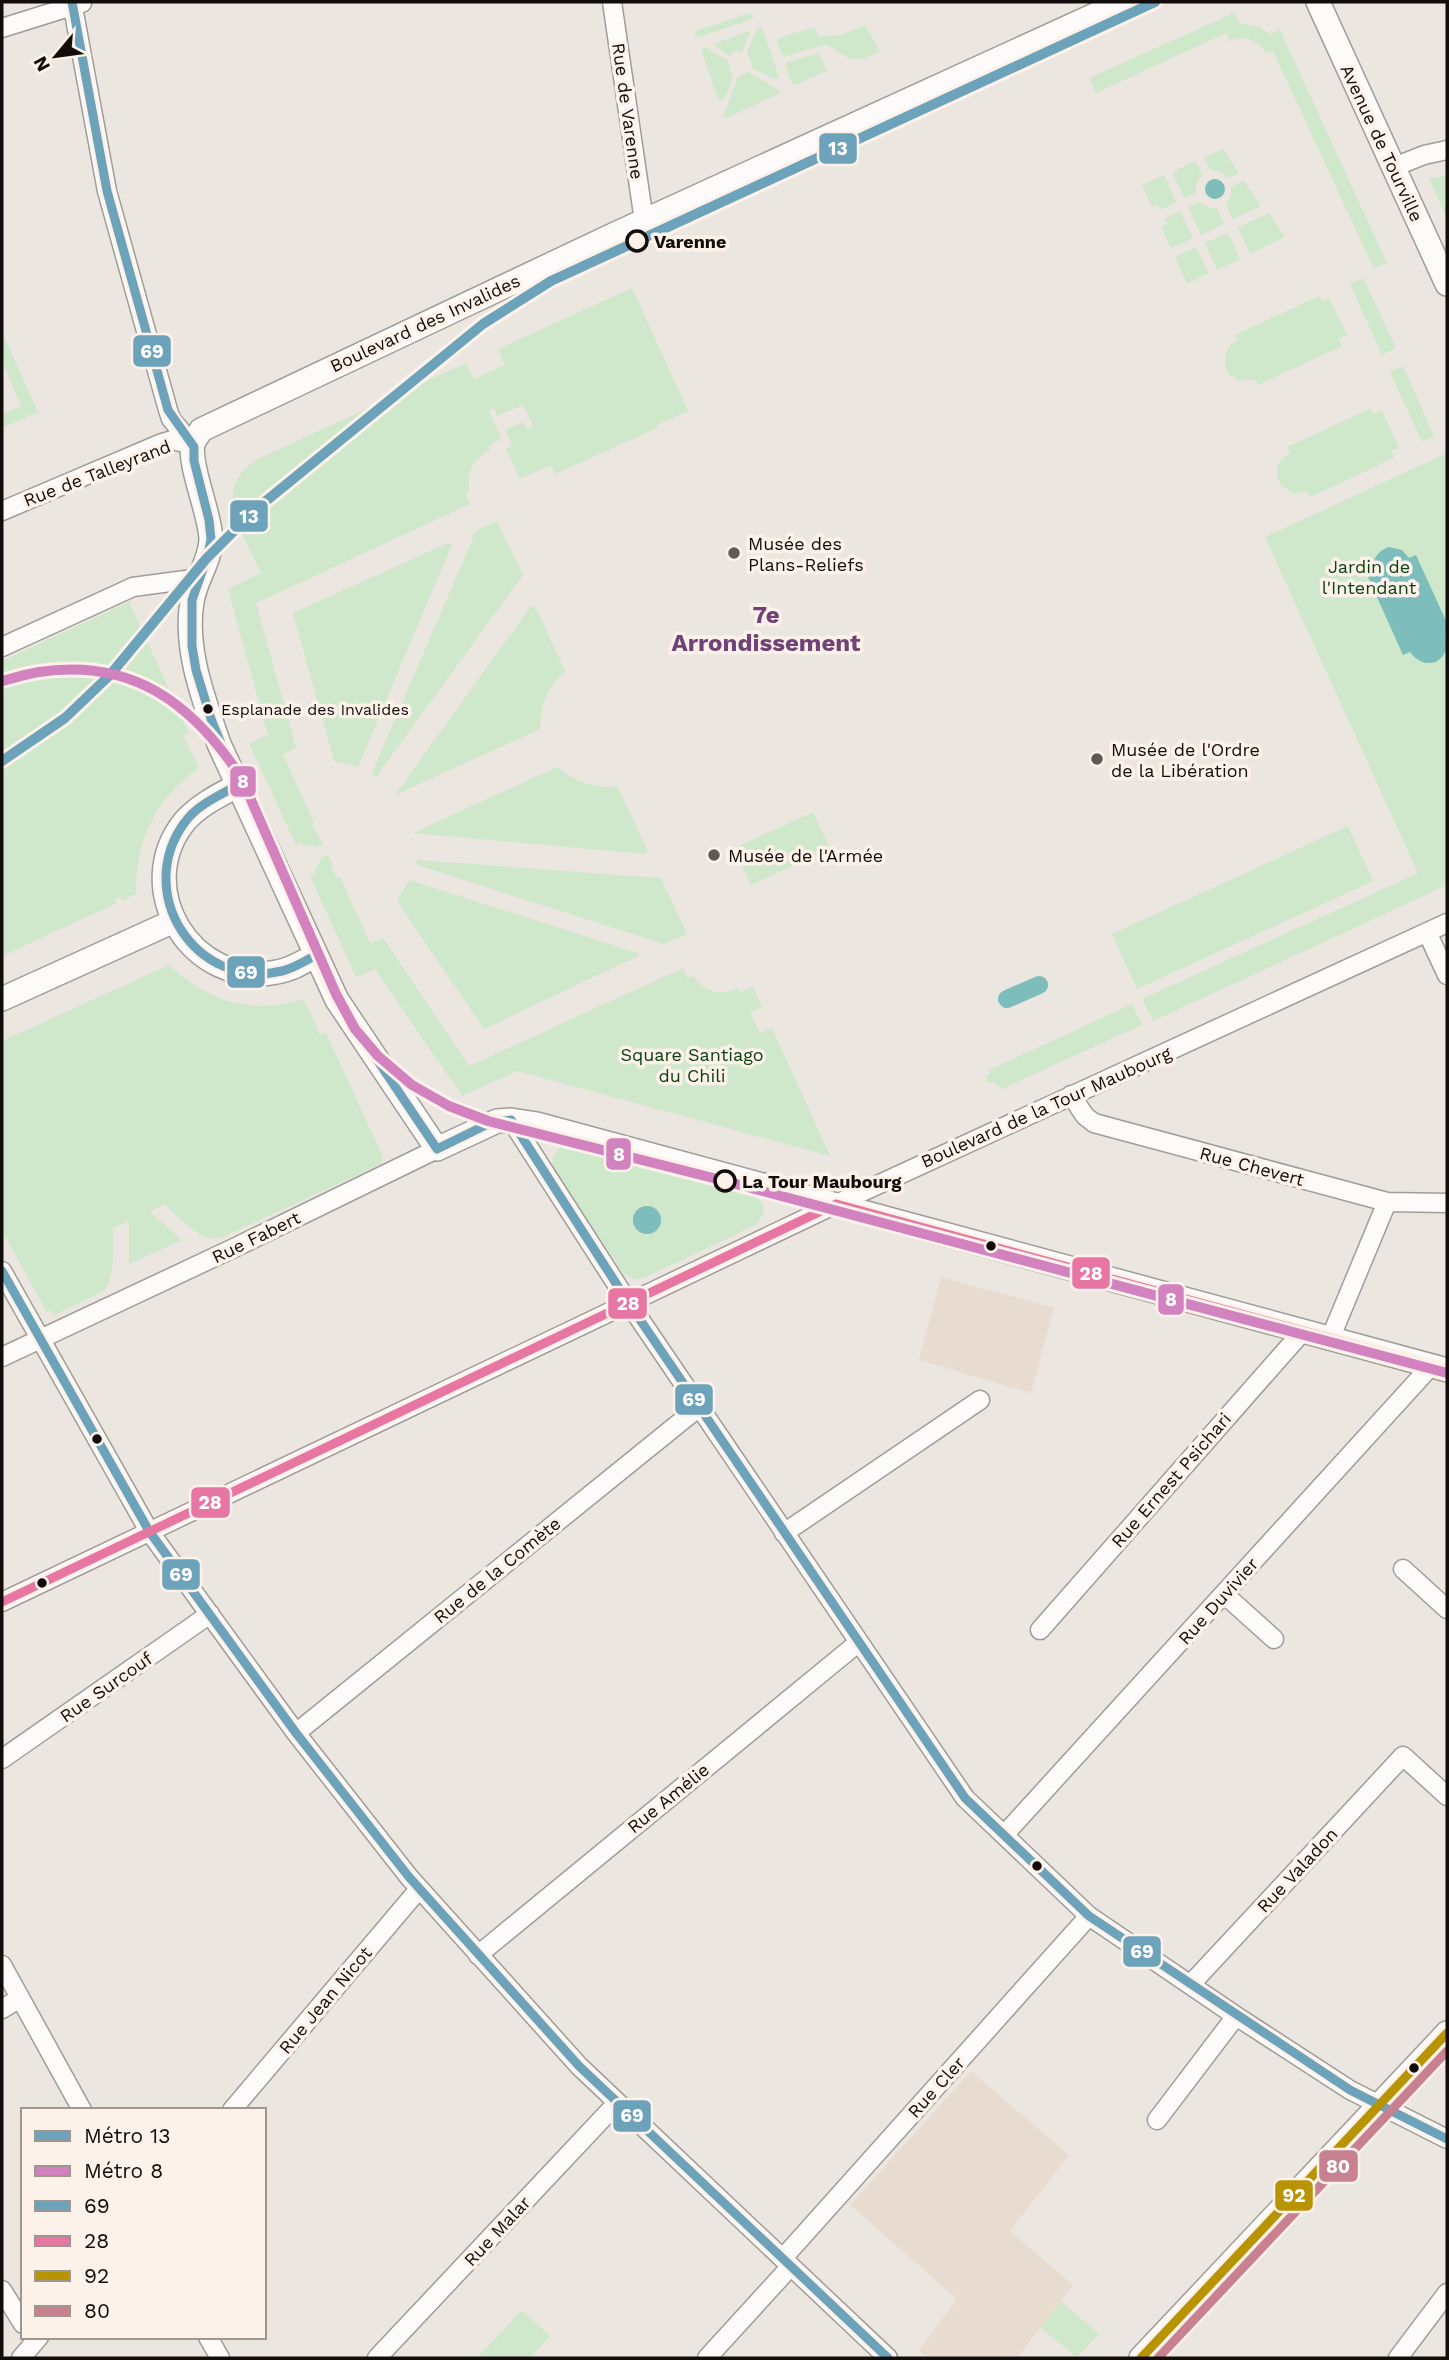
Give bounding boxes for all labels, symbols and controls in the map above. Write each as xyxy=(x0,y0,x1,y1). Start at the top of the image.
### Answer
north arrow xyxy=(21,21,91,91)
street label: Rue de Varenne xyxy=(608,41,648,181)
text: N xyxy=(28,52,55,76)
street label: Avenue de Tourville xyxy=(1336,61,1428,225)
line badge: 13 xyxy=(818,132,858,165)
text: 13 xyxy=(828,137,848,160)
marker: Varenne xyxy=(626,230,648,252)
place label: Varenne xyxy=(654,231,726,252)
street label: Boulevard des Invalides xyxy=(327,270,523,376)
line badge: 69 xyxy=(132,334,172,368)
text: 69 xyxy=(140,340,164,363)
street label: Rue de Talleyrand xyxy=(20,435,174,511)
line badge: 13 xyxy=(229,499,269,533)
text: 13 xyxy=(239,505,259,528)
place label: Musée des Plans-Reliefs xyxy=(748,533,864,575)
marker: Musée des Plans-Reliefs xyxy=(726,545,742,561)
park label: Jardin de l'Intendant xyxy=(1322,556,1417,598)
district label: 7e Arrondissement xyxy=(671,601,861,657)
place label: Esplanade des Invalides xyxy=(221,700,409,719)
marker: Esplanade des Invalides xyxy=(201,702,215,716)
place label: Musée de l'Ordre de la Libération xyxy=(1111,739,1260,781)
marker: Musée de l'Ordre de la Libération xyxy=(1089,751,1105,767)
line badge: 8 xyxy=(229,765,257,798)
text: 8 xyxy=(237,770,249,793)
place label: Musée de l'Armée xyxy=(728,845,883,866)
marker: Musée de l'Armée xyxy=(706,847,722,863)
line badge: 69 xyxy=(226,955,266,989)
text: 69 xyxy=(234,961,258,984)
street label: Boulevard de la Tour Maubourg xyxy=(918,1042,1175,1172)
park label: Square Santiago du Chili xyxy=(620,1044,764,1086)
line badge: 8 xyxy=(605,1137,632,1171)
street label: Rue Chevert xyxy=(1198,1142,1307,1190)
text: 8 xyxy=(613,1143,625,1166)
marker: La Tour Maubourg xyxy=(714,1170,736,1192)
place label: La Tour Maubourg xyxy=(742,1171,902,1192)
street label: Rue Fabert xyxy=(208,1206,304,1267)
unlabelled marker xyxy=(984,1239,998,1253)
line badge: 28 xyxy=(1071,1256,1111,1290)
text: 28 xyxy=(1079,1262,1103,1285)
line badge: 8 xyxy=(1157,1283,1185,1316)
line badge: 28 xyxy=(607,1287,648,1320)
text: 8 xyxy=(1165,1288,1177,1311)
text: 28 xyxy=(616,1292,640,1315)
line badge: 69 xyxy=(674,1383,714,1416)
text: 69 xyxy=(682,1388,706,1411)
street label: Rue Ernest Psichari xyxy=(1107,1408,1235,1552)
unlabelled marker xyxy=(90,1432,104,1446)
line badge: 28 xyxy=(190,1486,231,1519)
text: 28 xyxy=(198,1491,222,1514)
street label: Rue de la Comète xyxy=(429,1512,565,1628)
street label: Rue Duvivier xyxy=(1174,1553,1262,1649)
line badge: 69 xyxy=(161,1558,201,1591)
text: 69 xyxy=(169,1563,193,1586)
unlabelled marker xyxy=(35,1576,49,1590)
street label: Rue Surcouf xyxy=(56,1647,156,1727)
street label: Rue Amélie xyxy=(623,1759,713,1837)
street label: Rue Valadon xyxy=(1252,1823,1342,1917)
unlabelled marker xyxy=(1030,1859,1044,1873)
line badge: 69 xyxy=(1122,1935,1162,1968)
text: 69 xyxy=(1130,1940,1154,1963)
street label: Rue Jean Nicot xyxy=(274,1942,376,2058)
street label: Rue Cler xyxy=(903,2052,969,2122)
unlabelled marker xyxy=(1407,2061,1421,2075)
line badge: 69 xyxy=(612,2099,652,2133)
text: 69 xyxy=(620,2104,644,2127)
legend xyxy=(21,2108,266,2339)
text: Métro 13 xyxy=(84,2123,170,2148)
line badge: 80 xyxy=(1318,2149,1359,2183)
text: 80 xyxy=(1326,2155,1350,2178)
text: Métro 8 xyxy=(84,2158,163,2183)
line badge: 92 xyxy=(1274,2179,1314,2212)
text: 92 xyxy=(1282,2184,1306,2207)
street label: Rue Malar xyxy=(459,2192,535,2270)
text: 69 xyxy=(84,2193,110,2218)
text: 28 xyxy=(84,2228,109,2253)
text: 92 xyxy=(84,2263,109,2288)
text: 80 xyxy=(84,2298,110,2323)

